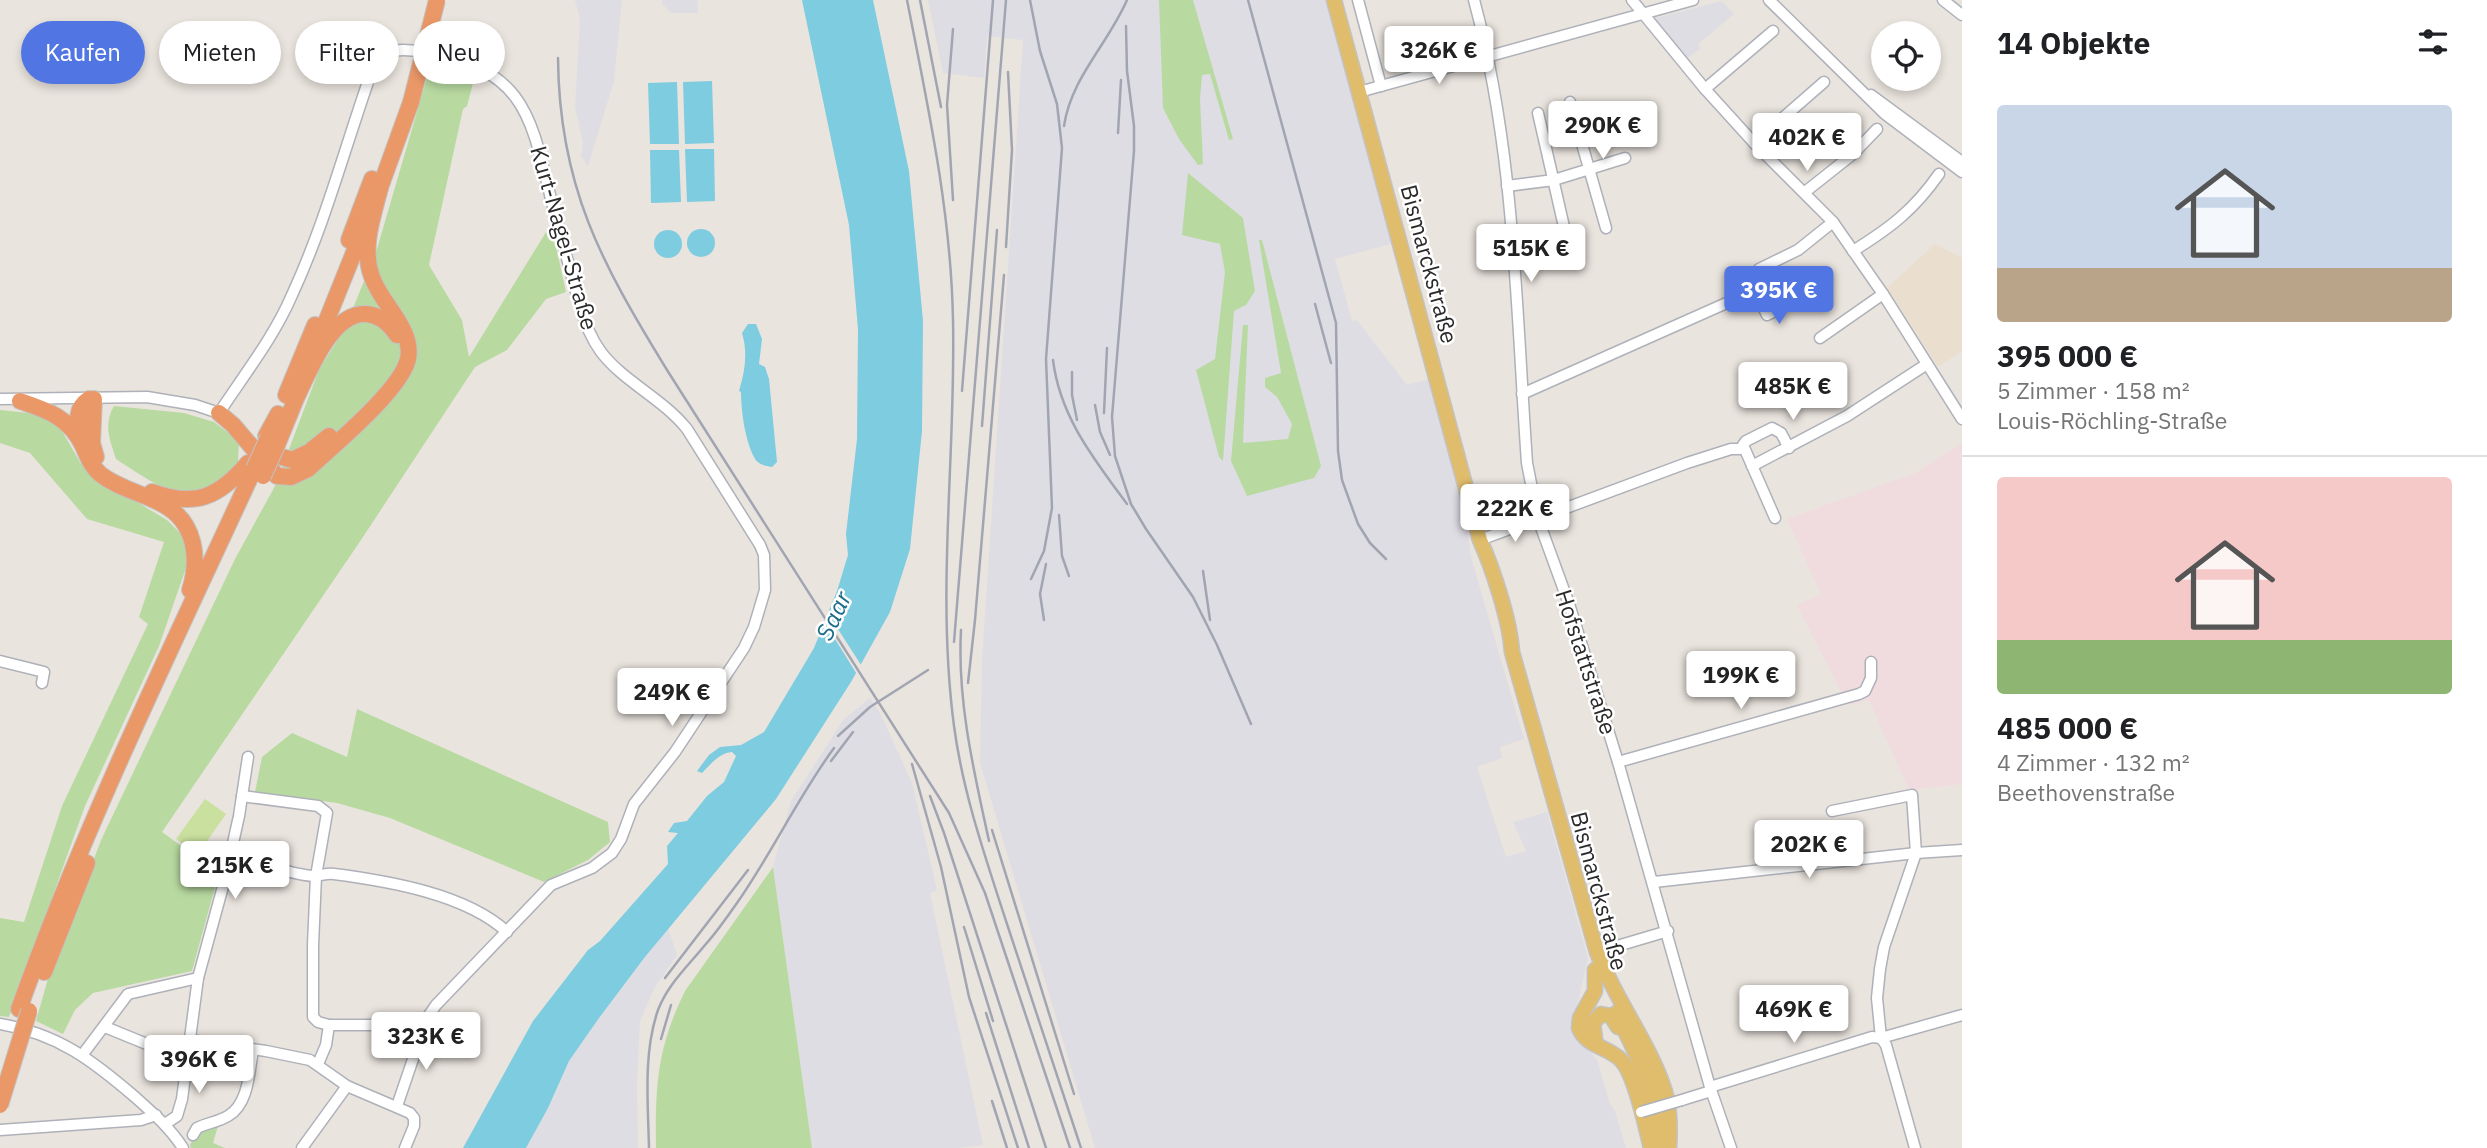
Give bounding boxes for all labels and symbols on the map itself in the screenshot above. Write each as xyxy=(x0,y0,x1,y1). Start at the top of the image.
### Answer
pin: 326K € xyxy=(1382,27,1496,86)
pin: 290K € xyxy=(1546,102,1660,161)
pin: 402K € xyxy=(1750,114,1864,173)
street label: Kurt-Nagel-Straße xyxy=(524,142,606,333)
street label: Bismarckstraße xyxy=(1394,181,1466,346)
pin: 515K € xyxy=(1474,224,1588,284)
pin: 395K € xyxy=(1722,266,1836,326)
pin: 485K € xyxy=(1736,362,1850,422)
pin: 222K € xyxy=(1458,484,1572,544)
water label: Saar xyxy=(808,585,859,645)
street label: Hofstattstraße xyxy=(1549,585,1625,738)
pin: 199K € xyxy=(1684,652,1798,711)
pin: 249K € xyxy=(615,668,729,728)
street label: Bismarckstraße xyxy=(1564,808,1636,973)
pin: 202K € xyxy=(1752,820,1866,880)
pin: 215K € xyxy=(178,842,292,901)
pin: 469K € xyxy=(1737,986,1851,1045)
pin: 323K € xyxy=(369,1012,483,1072)
pin: 396K € xyxy=(142,1036,256,1095)

